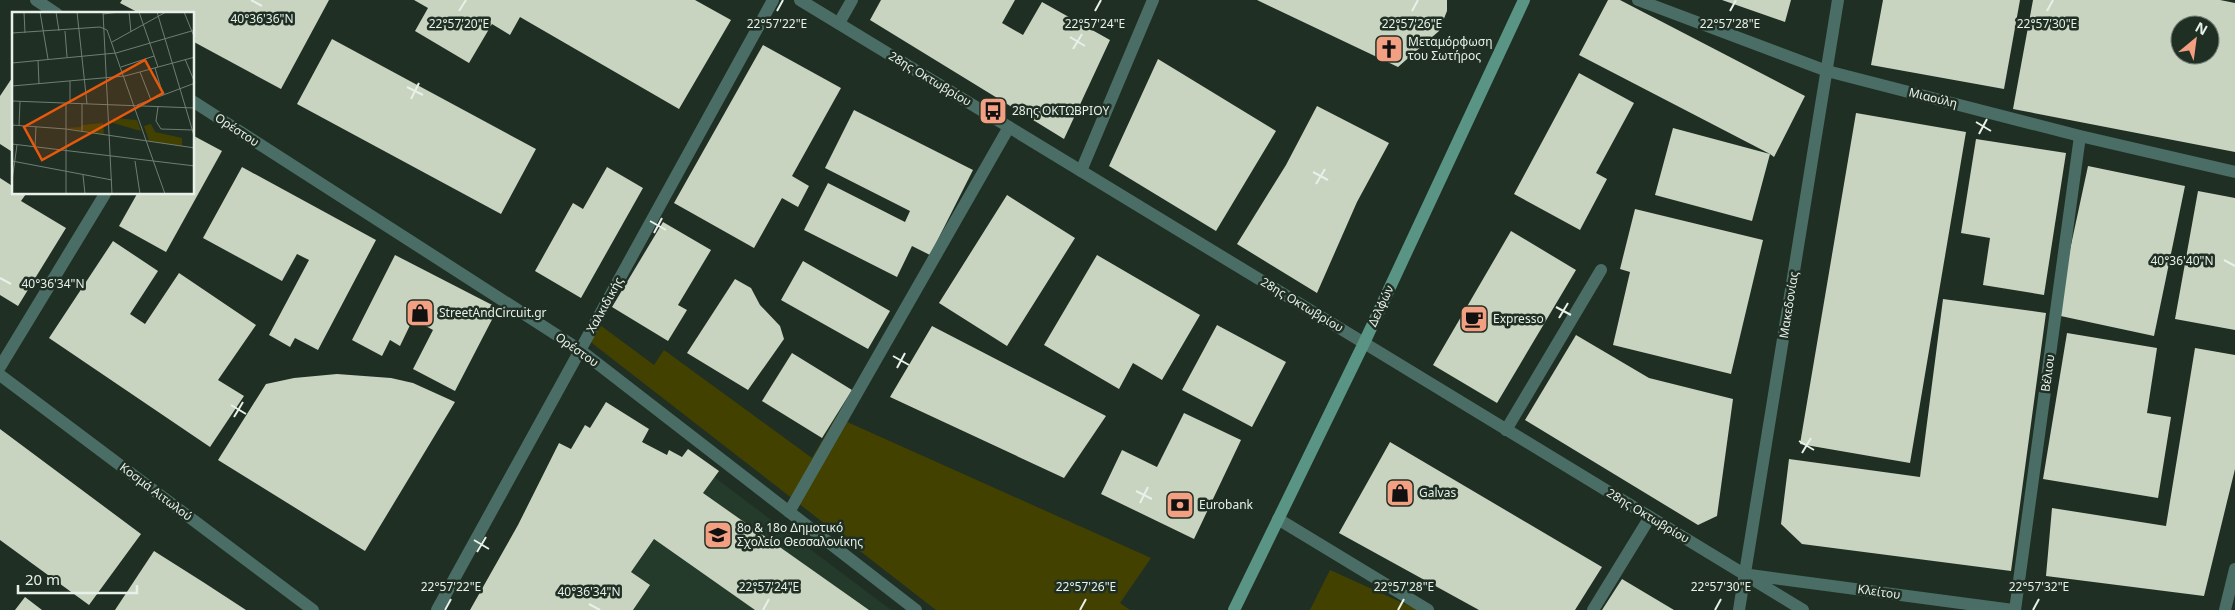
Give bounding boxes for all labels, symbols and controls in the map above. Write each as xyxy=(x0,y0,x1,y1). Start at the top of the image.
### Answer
text: 40°36'36"N xyxy=(230,10,294,27)
inset map xyxy=(12,12,195,195)
text: 22°57'20"E xyxy=(429,15,489,32)
text: 22°57'22"E xyxy=(747,15,807,32)
text: 22°57'24"E xyxy=(1065,15,1125,32)
text: 22°57'26"E xyxy=(1382,15,1442,32)
text: 22°57'28"E xyxy=(1700,15,1760,32)
text: 22°57'30"E xyxy=(2017,15,2077,32)
north arrow xyxy=(2170,15,2220,65)
text: N xyxy=(2192,17,2211,39)
place label: Μεταμόρφωση του Σωτήρος xyxy=(1408,33,1492,64)
church icon: Μεταμόρφωση του Σωτήρος xyxy=(1374,34,1404,64)
street label: 28ης Οκτωβρίου xyxy=(886,47,975,110)
street label: Μιαούλη xyxy=(1907,83,1959,112)
bus stop icon: 28ης ΟΚΤΩΒΡΙΟΥ xyxy=(978,96,1008,126)
place label: 28ης ΟΚΤΩΒΡΙΟΥ xyxy=(1012,102,1109,119)
street label: Ορέστου xyxy=(212,109,263,150)
text: 40°36'40"N xyxy=(2150,252,2214,269)
street label: Μακεδονίας xyxy=(1775,270,1802,340)
street label: 28ης Οκτωβρίου xyxy=(1258,273,1347,336)
street label: Χαλκιδικής xyxy=(582,274,627,336)
text: 40°36'34"N xyxy=(21,275,85,292)
street label: Δελφών xyxy=(1364,282,1397,329)
shop icon: StreetAndCircuit.gr xyxy=(405,298,435,328)
place label: StreetAndCircuit.gr xyxy=(439,304,547,321)
cafe icon: Expresso xyxy=(1459,304,1489,334)
place label: Expresso xyxy=(1493,310,1544,327)
street label: Ορέστου xyxy=(552,328,602,371)
street label: Βέλιου xyxy=(2036,353,2059,393)
street label: Κοσμά Αιτωλού xyxy=(116,459,196,525)
shop icon: Galvas xyxy=(1385,478,1415,508)
place label: Galvas xyxy=(1419,484,1456,501)
street label: 28ης Οκτωβρίου xyxy=(1604,484,1693,547)
bank icon: Eurobank xyxy=(1165,490,1195,520)
place label: Eurobank xyxy=(1199,496,1254,513)
place label: 8ο & 18ο Δημοτικό Σχολείο Θεσσαλονίκης xyxy=(737,519,863,550)
school or university icon: 8ο & 18ο Δημοτικό Σχολείο Θεσσαλονίκης xyxy=(703,520,733,550)
scale bar xyxy=(18,562,136,594)
text: 20 m xyxy=(25,569,60,589)
text: 22°57'22"E xyxy=(421,578,481,595)
text: 22°57'24"E xyxy=(739,578,799,595)
text: 22°57'26"E xyxy=(1056,578,1116,595)
text: 22°57'28"E xyxy=(1374,578,1434,595)
text: 22°57'30"E xyxy=(1691,578,1751,595)
text: 22°57'32"E xyxy=(2009,578,2069,595)
street label: Κλείτου xyxy=(1857,580,1902,603)
text: 40°36'34"N xyxy=(557,583,621,600)

